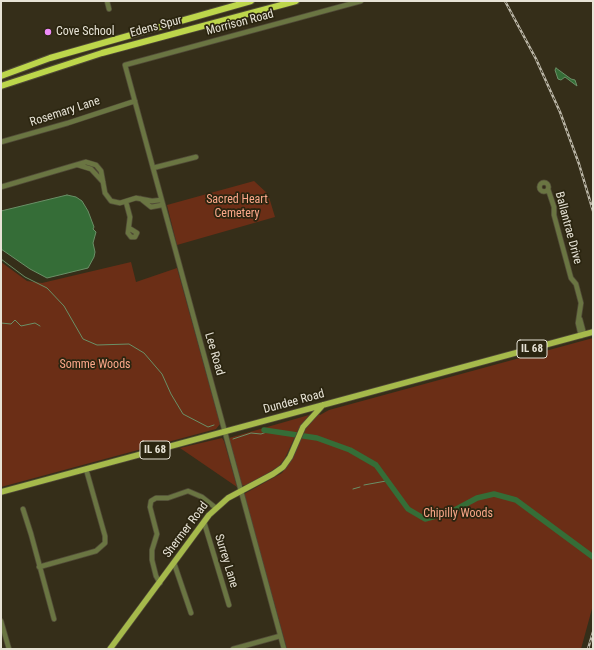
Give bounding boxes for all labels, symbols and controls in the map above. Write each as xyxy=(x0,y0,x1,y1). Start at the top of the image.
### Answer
street label: Morrison Road xyxy=(205,7,275,39)
street label: Edens Spur xyxy=(129,13,183,41)
place label: Cove School xyxy=(56,25,115,39)
marker: Cove School xyxy=(43,27,53,37)
street label: Rosemary Lane xyxy=(28,94,102,130)
street label: Ballantrae Drive xyxy=(551,190,585,266)
park label: Sacred Heart Cemetery xyxy=(206,193,268,221)
street label: Lee Road xyxy=(201,331,227,377)
road number: IL 68 xyxy=(517,340,547,358)
park label: Somme Woods xyxy=(59,358,131,372)
street label: Dundee Road xyxy=(262,387,326,417)
road number: IL 68 xyxy=(140,441,170,459)
street label: Shermer Road xyxy=(160,499,212,561)
park label: Chipilly Woods xyxy=(423,507,493,521)
street label: Surrey Lane xyxy=(211,532,241,590)

